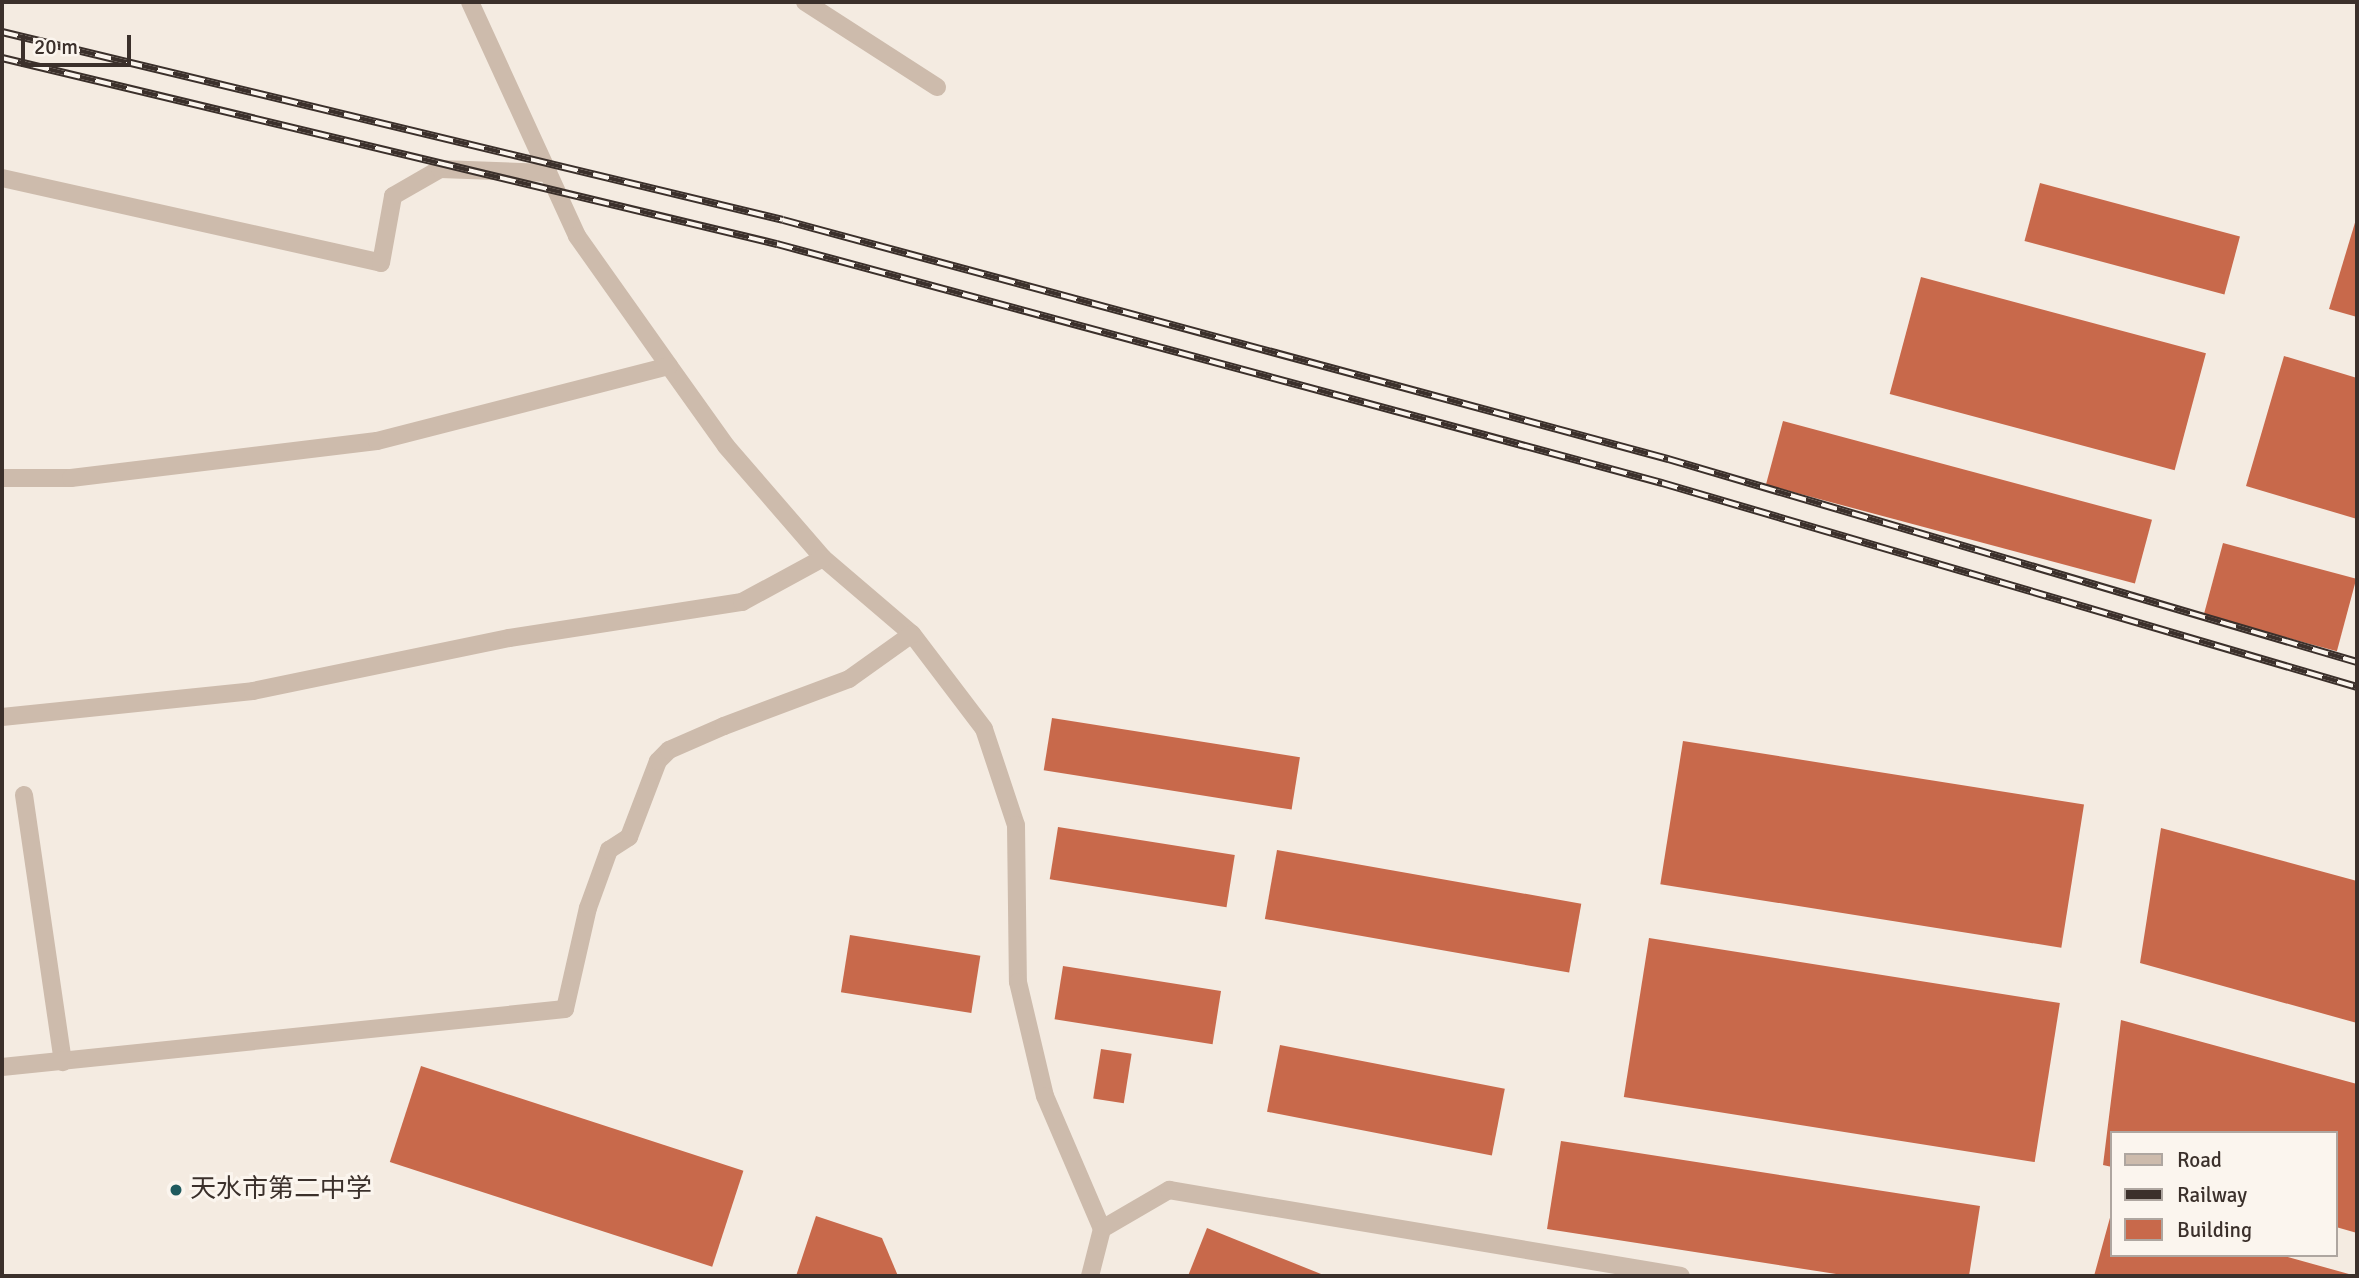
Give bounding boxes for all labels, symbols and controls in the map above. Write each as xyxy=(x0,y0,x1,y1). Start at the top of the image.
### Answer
scale bar xyxy=(24,21,135,65)
text: 20 m xyxy=(34,34,78,60)
legend xyxy=(2110,1131,2338,1257)
text: Road xyxy=(2177,1147,2222,1173)
place label: 天水市第二中学 xyxy=(190,1174,372,1206)
marker: 天水市第二中学 xyxy=(168,1182,184,1198)
text: Railway xyxy=(2177,1182,2247,1208)
text: Building xyxy=(2177,1217,2252,1243)

